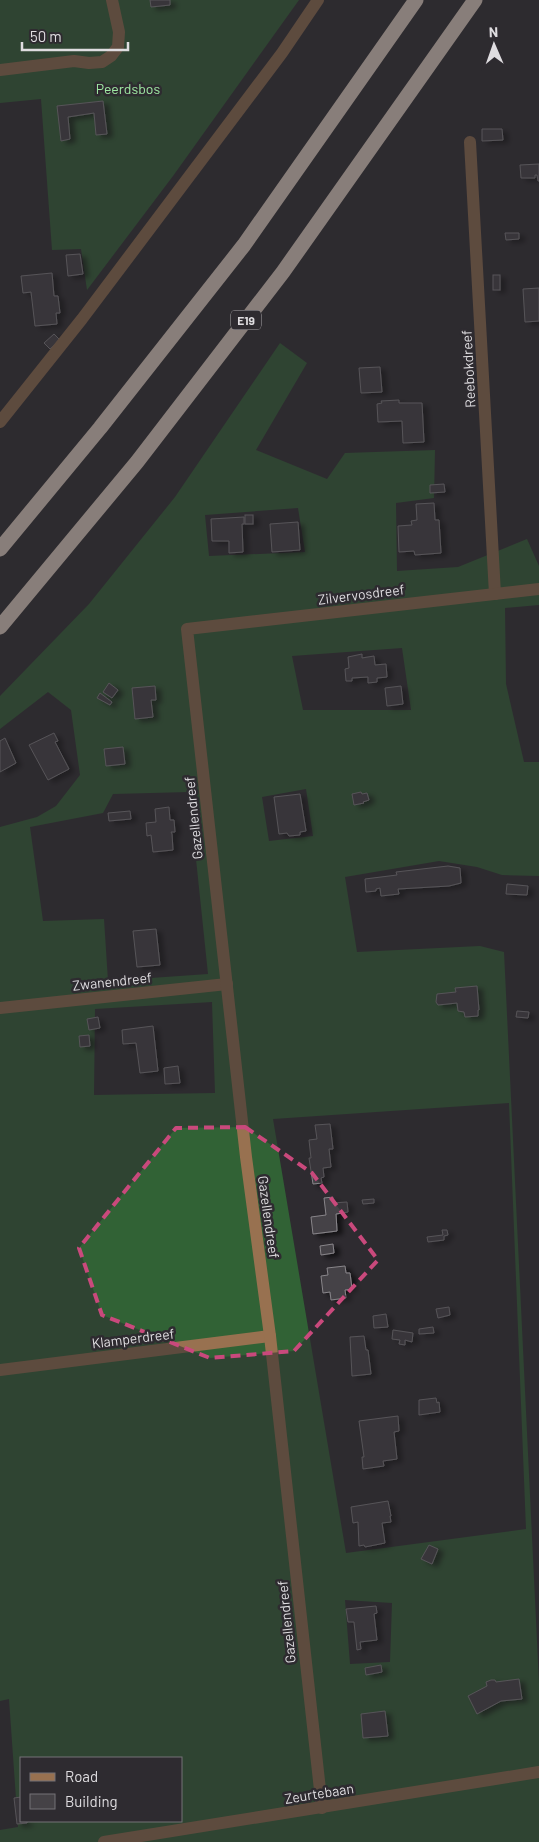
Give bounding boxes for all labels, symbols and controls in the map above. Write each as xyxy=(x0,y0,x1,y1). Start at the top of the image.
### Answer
scale bar xyxy=(22,20,129,52)
north arrow xyxy=(469,20,519,70)
text: N xyxy=(489,23,498,40)
text: 50 m xyxy=(30,27,62,45)
park label: Peerdsbos xyxy=(96,80,160,97)
road number: E19 xyxy=(231,310,261,330)
street label: Reebokdreef xyxy=(457,330,479,408)
street label: Zilvervosdreef xyxy=(317,580,405,608)
street label: Gazellendreef xyxy=(180,776,206,860)
street label: Zwanendreef xyxy=(72,968,152,994)
street label: Gazellendreef xyxy=(255,1175,283,1259)
street label: Klamperdreef xyxy=(91,1324,175,1352)
street label: Gazellendreef xyxy=(273,1580,299,1664)
legend xyxy=(20,1757,182,1822)
text: Road xyxy=(65,1767,98,1785)
street label: Zeurtebaan xyxy=(283,1779,355,1807)
text: Building xyxy=(65,1792,118,1810)

